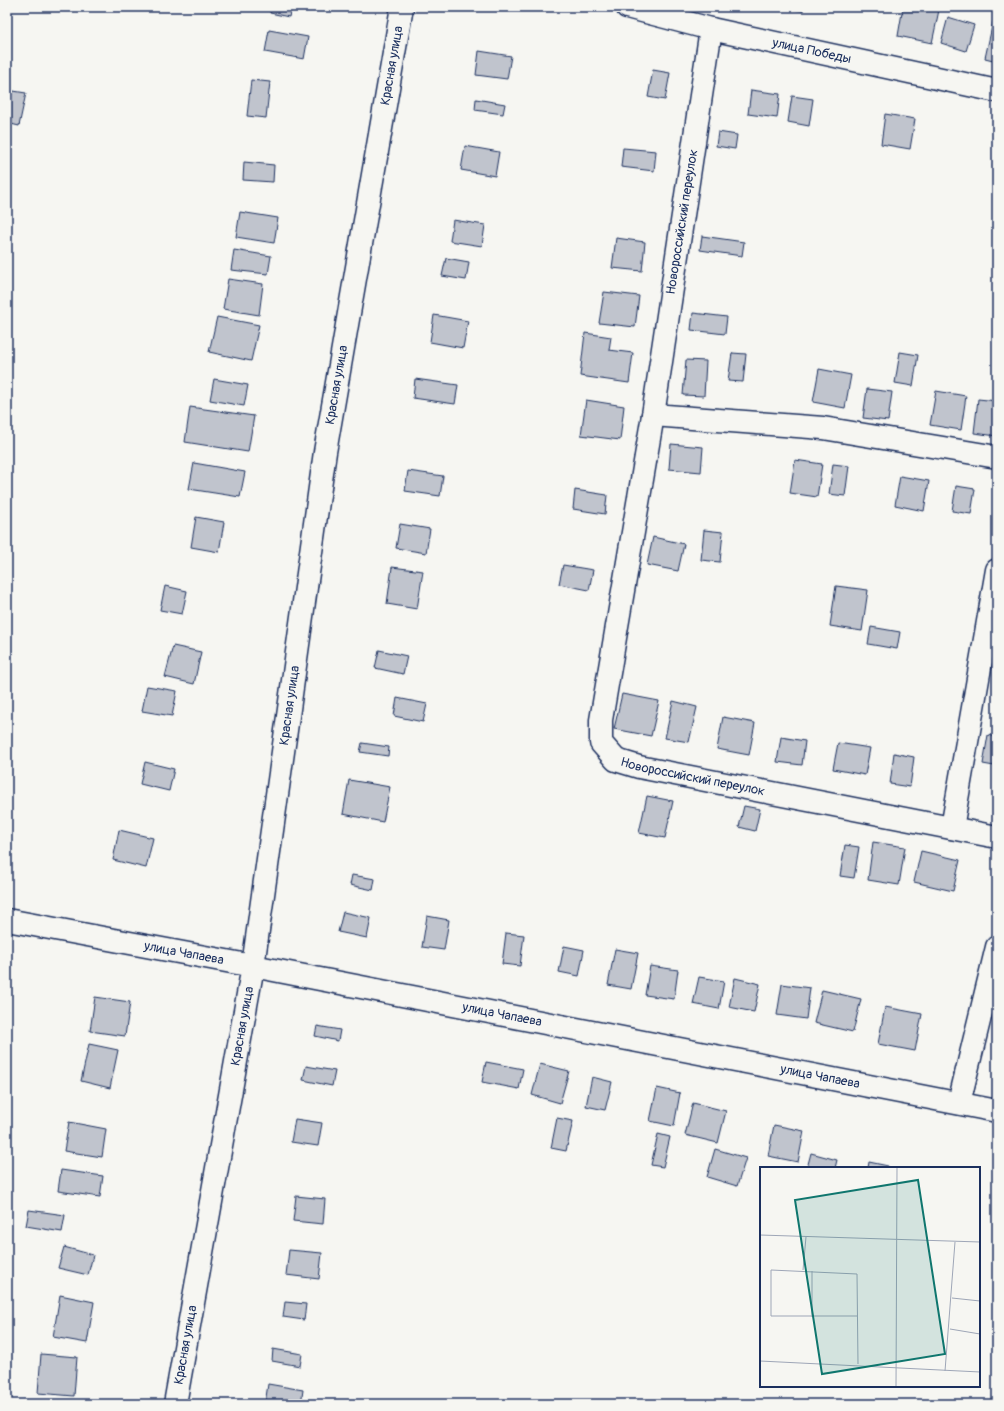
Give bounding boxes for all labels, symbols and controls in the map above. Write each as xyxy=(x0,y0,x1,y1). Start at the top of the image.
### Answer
street label: Красная улица xyxy=(377,25,407,107)
street label: улица Победы xyxy=(770,34,853,67)
street label: Новороссийский переулок xyxy=(663,148,701,296)
street label: Красная улица xyxy=(322,344,351,426)
street label: Красная улица xyxy=(276,665,303,746)
street label: Новороссийский переулок xyxy=(619,754,766,799)
street label: улица Чапаева xyxy=(142,938,225,968)
street label: Красная улица xyxy=(227,985,257,1067)
street label: улица Чапаева xyxy=(460,999,543,1030)
street label: улица Чапаева xyxy=(778,1061,861,1092)
inset map xyxy=(760,1167,980,1387)
street label: Красная улица xyxy=(171,1304,200,1386)

